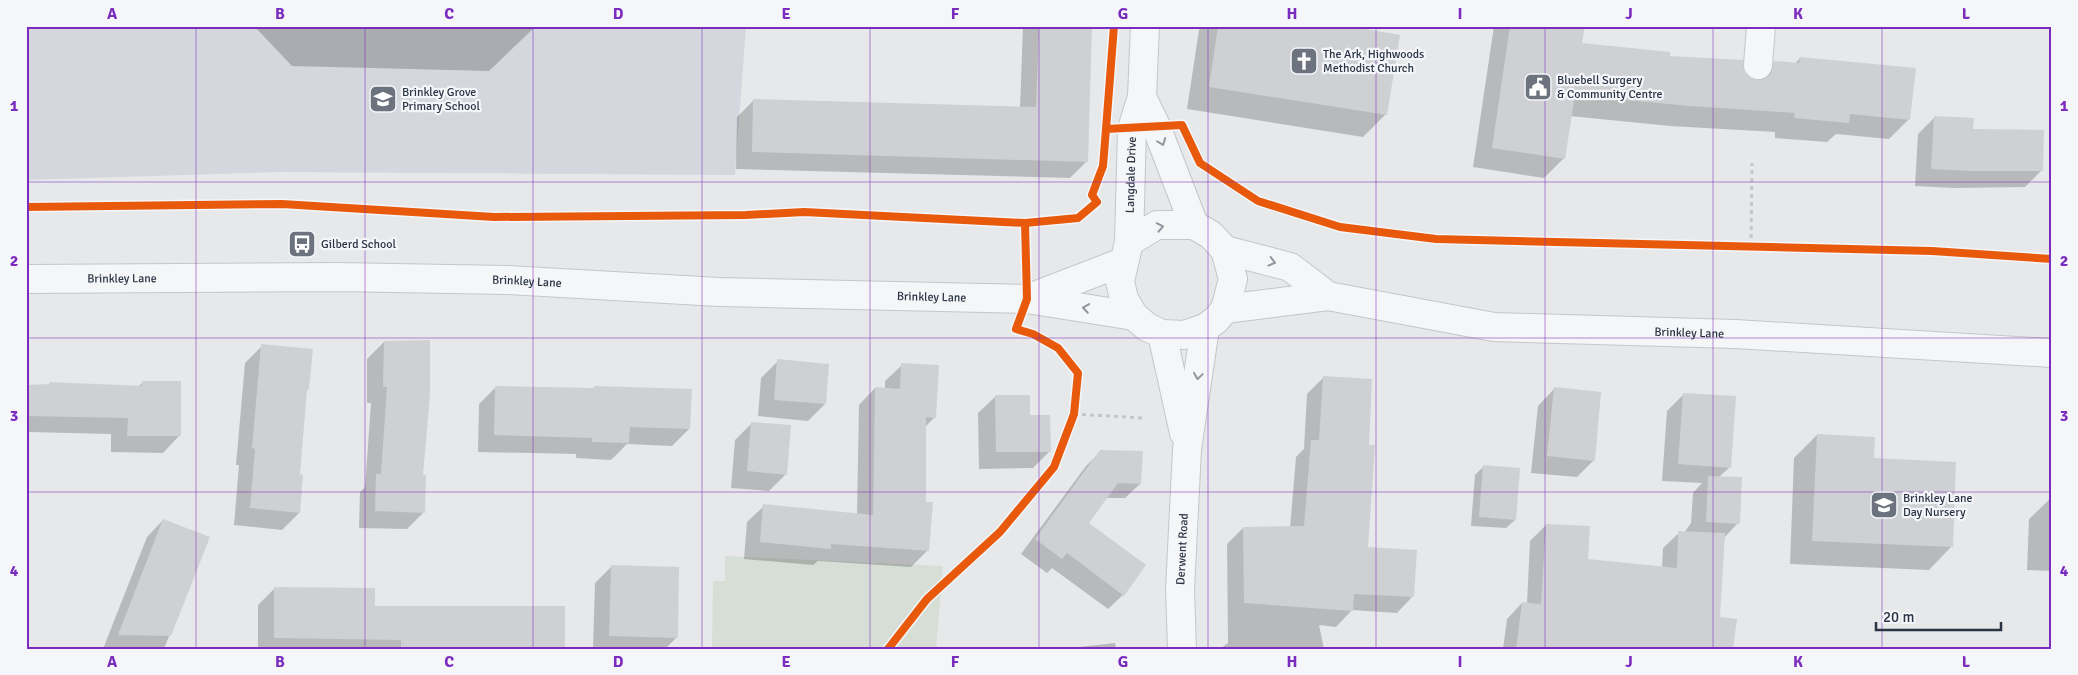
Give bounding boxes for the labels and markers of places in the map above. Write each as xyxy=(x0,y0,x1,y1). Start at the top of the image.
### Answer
church icon: The Ark, Highwoods Methodist Church xyxy=(1289,46,1319,76)
place label: The Ark, Highwoods Methodist Church xyxy=(1323,47,1424,76)
public building icon: Bluebell Surgery & Community Centre xyxy=(1523,72,1553,102)
place label: Bluebell Surgery & Community Centre xyxy=(1557,73,1663,102)
school or university icon: Brinkley Grove Primary School xyxy=(368,84,398,114)
place label: Brinkley Grove Primary School xyxy=(402,85,480,114)
bus stop icon: Gilberd School xyxy=(287,229,317,259)
place label: Gilberd School xyxy=(321,237,396,252)
school or university icon: Brinkley Lane Day Nursery xyxy=(1869,490,1899,520)
place label: Brinkley Lane Day Nursery xyxy=(1903,491,1973,520)

